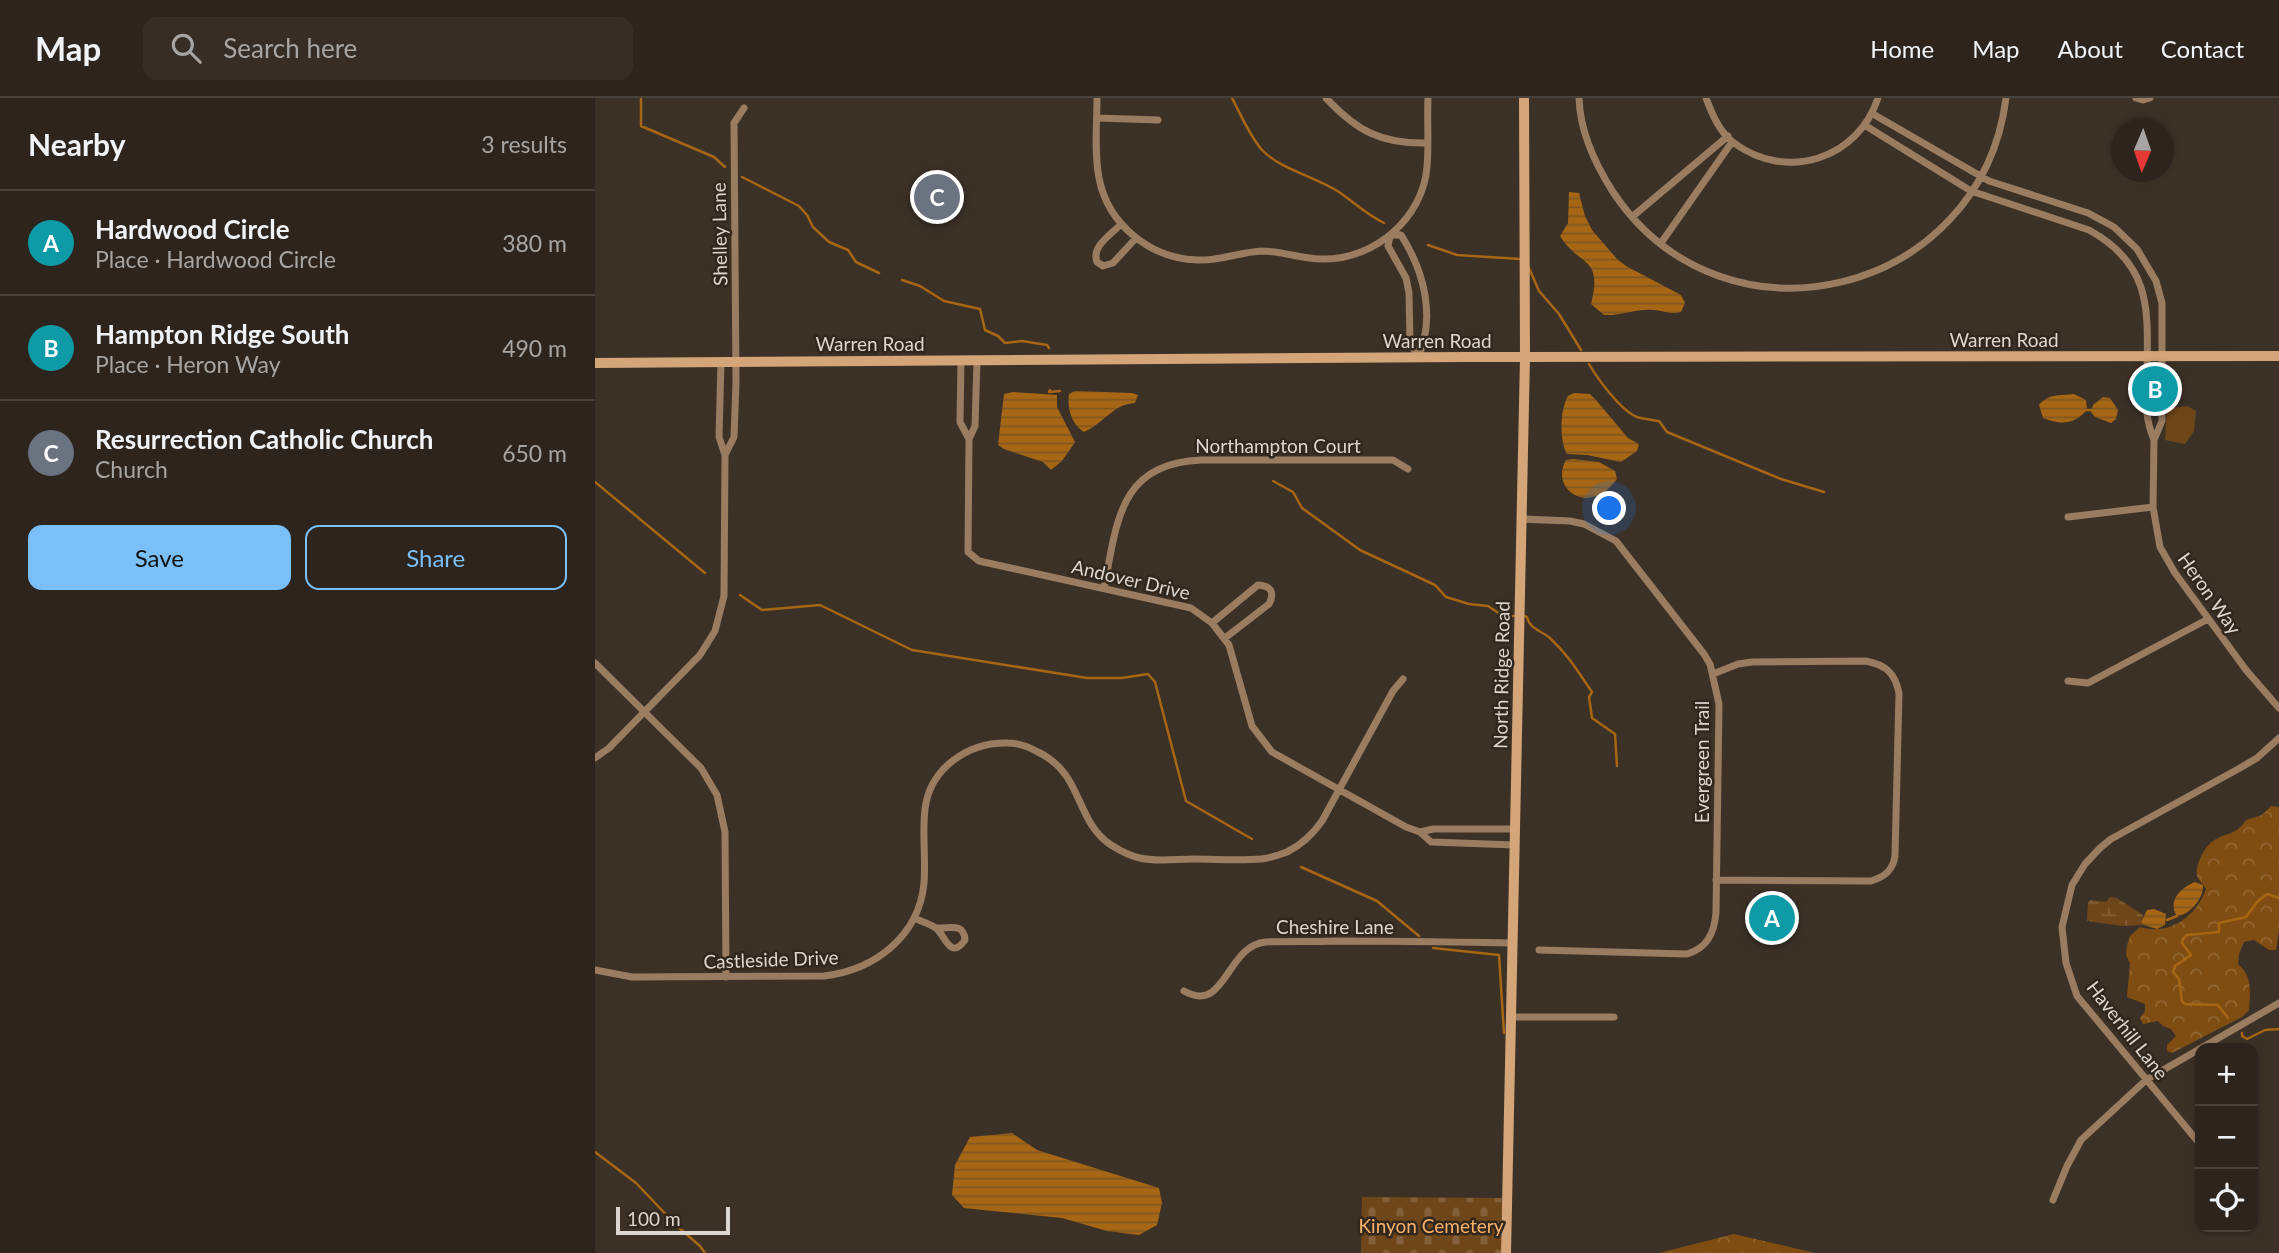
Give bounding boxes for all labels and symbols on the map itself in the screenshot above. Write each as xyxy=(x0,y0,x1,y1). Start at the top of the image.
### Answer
north arrow xyxy=(2111,119,2174,182)
pin: C xyxy=(914,171,960,223)
street label: Shelley Lane xyxy=(707,182,731,286)
street label: Warren Road xyxy=(1949,328,2059,351)
street label: Warren Road xyxy=(1382,329,1492,352)
street label: Warren Road xyxy=(815,332,925,355)
pin: B xyxy=(2132,363,2178,415)
street label: Northampton Court xyxy=(1195,434,1361,457)
your location xyxy=(1592,491,1626,525)
street label: Heron Way xyxy=(2174,548,2247,638)
street label: Andover Drive xyxy=(1070,554,1192,604)
street label: North Ridge Road xyxy=(1488,601,1514,749)
street label: Evergreen Trail xyxy=(1690,701,1713,823)
pin: A xyxy=(1749,892,1795,944)
street label: Cheshire Lane xyxy=(1276,915,1394,938)
street label: Castleside Drive xyxy=(703,945,839,973)
street label: Haverhill Lane xyxy=(2082,976,2174,1084)
scale bar xyxy=(616,1204,730,1236)
park label: Kinyon Cemetery xyxy=(1359,1214,1504,1237)

